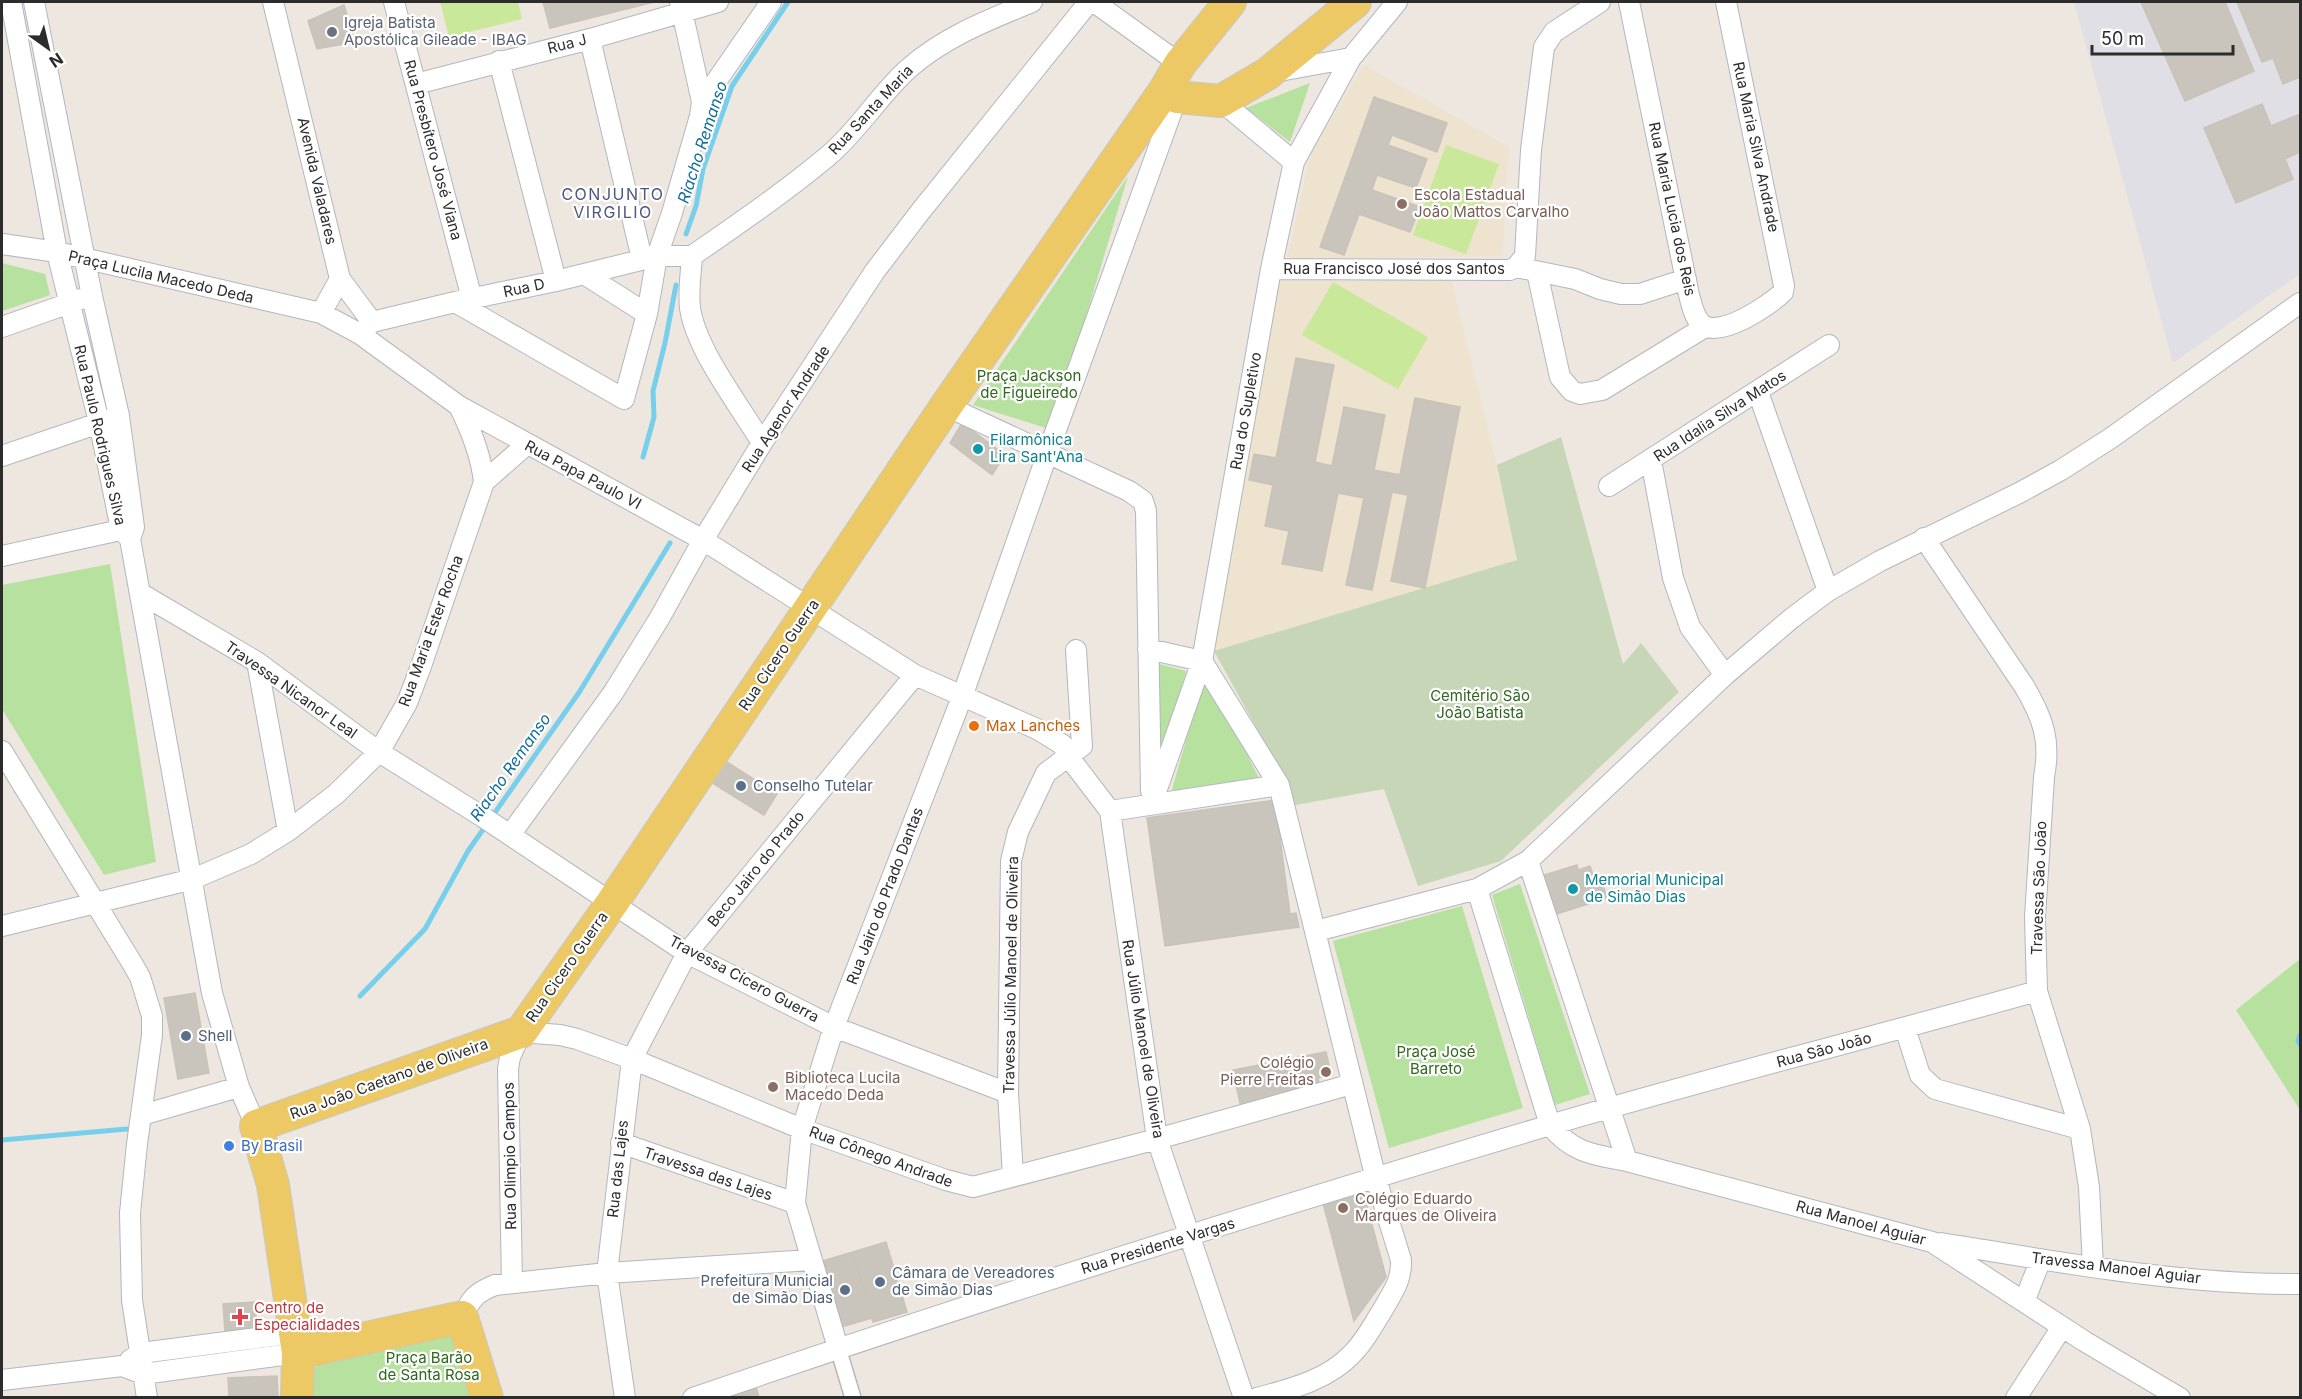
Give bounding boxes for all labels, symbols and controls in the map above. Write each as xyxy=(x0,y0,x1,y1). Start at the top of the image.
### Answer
place label: Igreja Batista Apostólica Gileade - IBAG xyxy=(344,13,527,49)
north arrow xyxy=(18,18,78,78)
scale bar xyxy=(2092,18,2233,56)
marker: Igreja Batista Apostólica Gileade - IBAG xyxy=(325,25,339,39)
text: 50 m xyxy=(2101,28,2144,49)
street label: Rua J xyxy=(545,29,588,58)
text: N xyxy=(46,49,67,72)
street label: Rua Presbítero José Viana xyxy=(400,58,467,242)
street label: Rua Maria Silva Andrade xyxy=(1729,60,1784,234)
street label: Rua Santa Maria xyxy=(824,61,917,158)
water label: Riacho Remanso xyxy=(673,78,731,206)
street label: Avenida Valadares xyxy=(294,115,341,247)
street label: Rua Maria Lucia dos Reis xyxy=(1645,120,1700,298)
district label: CONJUNTO VIRGILIO xyxy=(561,184,665,222)
place label: Escola Estadual João Mattos Carvalho xyxy=(1414,185,1569,221)
marker: Escola Estadual João Mattos Carvalho xyxy=(1395,197,1409,211)
street label: Praça Lucila Macedo Deda xyxy=(67,246,256,307)
street label: Rua Francisco José dos Santos xyxy=(1283,259,1505,278)
street label: Rua D xyxy=(501,274,546,301)
street label: Rua Agenor Andrade xyxy=(737,342,834,476)
street label: Rua Paulo Rodrigues Silva xyxy=(70,343,131,527)
street label: Rua do Supletivo xyxy=(1226,351,1265,471)
park label: Praça Jackson de Figueiredo xyxy=(977,366,1081,402)
street label: Rua Idalia Silva Matos xyxy=(1650,366,1790,466)
place label: Filarmônica Lira Sant'Ana xyxy=(990,430,1083,466)
street label: Rua Papa Paulo VI xyxy=(522,436,645,513)
marker: Filarmônica Lira Sant'Ana xyxy=(971,442,985,456)
street label: Rua Maria Ester Rocha xyxy=(394,552,467,709)
street label: Rua Cícero Guerra xyxy=(734,595,823,714)
street label: Travessa Nicanor Leal xyxy=(221,637,361,742)
park label: Cemitério São João Batista xyxy=(1430,686,1530,722)
water label: Riacho Remanso xyxy=(465,709,555,825)
place label: Max Lanches xyxy=(986,716,1080,735)
marker: Max Lanches xyxy=(967,719,981,733)
place label: Conselho Tutelar xyxy=(753,776,873,795)
marker: Conselho Tutelar xyxy=(734,779,748,793)
street label: Rua Jairo do Prado Dantas xyxy=(842,804,927,987)
street label: Beco Jairo do Prado xyxy=(703,807,808,931)
street label: Travessa São João xyxy=(2027,820,2050,955)
street label: Travessa Júlio Manoel de Oliveira xyxy=(999,856,1022,1094)
place label: Memorial Municipal de Simão Dias xyxy=(1585,870,1724,906)
marker: Memorial Municipal de Simão Dias xyxy=(1566,882,1580,896)
street label: Rua Cicero Guerra xyxy=(521,908,612,1026)
street label: Travessa Cícero Guerra xyxy=(666,931,823,1026)
street label: Rua Júlio Manoel de Oliveira xyxy=(1118,938,1169,1140)
place label: Shell xyxy=(198,1026,233,1045)
street label: Rua São João xyxy=(1774,1028,1873,1071)
marker: Shell xyxy=(179,1029,193,1043)
street label: Rua João Caetano de Oliveira xyxy=(287,1034,491,1123)
park label: Praça José Barreto xyxy=(1396,1042,1476,1078)
place label: Colégio Pierre Freitas xyxy=(1220,1053,1314,1089)
marker: Colégio Pierre Freitas xyxy=(1319,1065,1333,1079)
place label: Biblioteca Lucila Macedo Deda xyxy=(785,1068,900,1104)
marker: Biblioteca Lucila Macedo Deda xyxy=(766,1080,780,1094)
street label: Rua Olimpio Campos xyxy=(499,1082,520,1230)
street label: Rua das Lajes xyxy=(603,1119,632,1219)
street label: Rua Cônego Andrade xyxy=(807,1122,956,1191)
place label: By Brasil xyxy=(241,1136,303,1155)
marker: By Brasil xyxy=(222,1139,236,1153)
street label: Travessa das Lajes xyxy=(641,1143,775,1205)
place label: Colégio Eduardo Marques de Oliveira xyxy=(1355,1189,1497,1225)
street label: Rua Manoel Aguiar xyxy=(1794,1196,1929,1249)
marker: Colégio Eduardo Marques de Oliveira xyxy=(1336,1201,1350,1215)
street label: Rua Presidente Vargas xyxy=(1079,1213,1237,1278)
street label: Travessa Manoel Aguiar xyxy=(2030,1248,2202,1287)
place label: Câmara de Vereadores de Simão Dias xyxy=(892,1263,1055,1299)
place label: Prefeitura Municial de Simão Dias xyxy=(701,1271,833,1307)
marker: Câmara de Vereadores de Simão Dias xyxy=(873,1275,887,1289)
marker: Prefeitura Municial de Simão Dias xyxy=(838,1283,852,1297)
place label: Centro de Especialidades xyxy=(254,1298,360,1334)
marker: Centro de Especialidades xyxy=(231,1308,249,1326)
park label: Praça Barão de Santa Rosa xyxy=(378,1348,480,1384)

